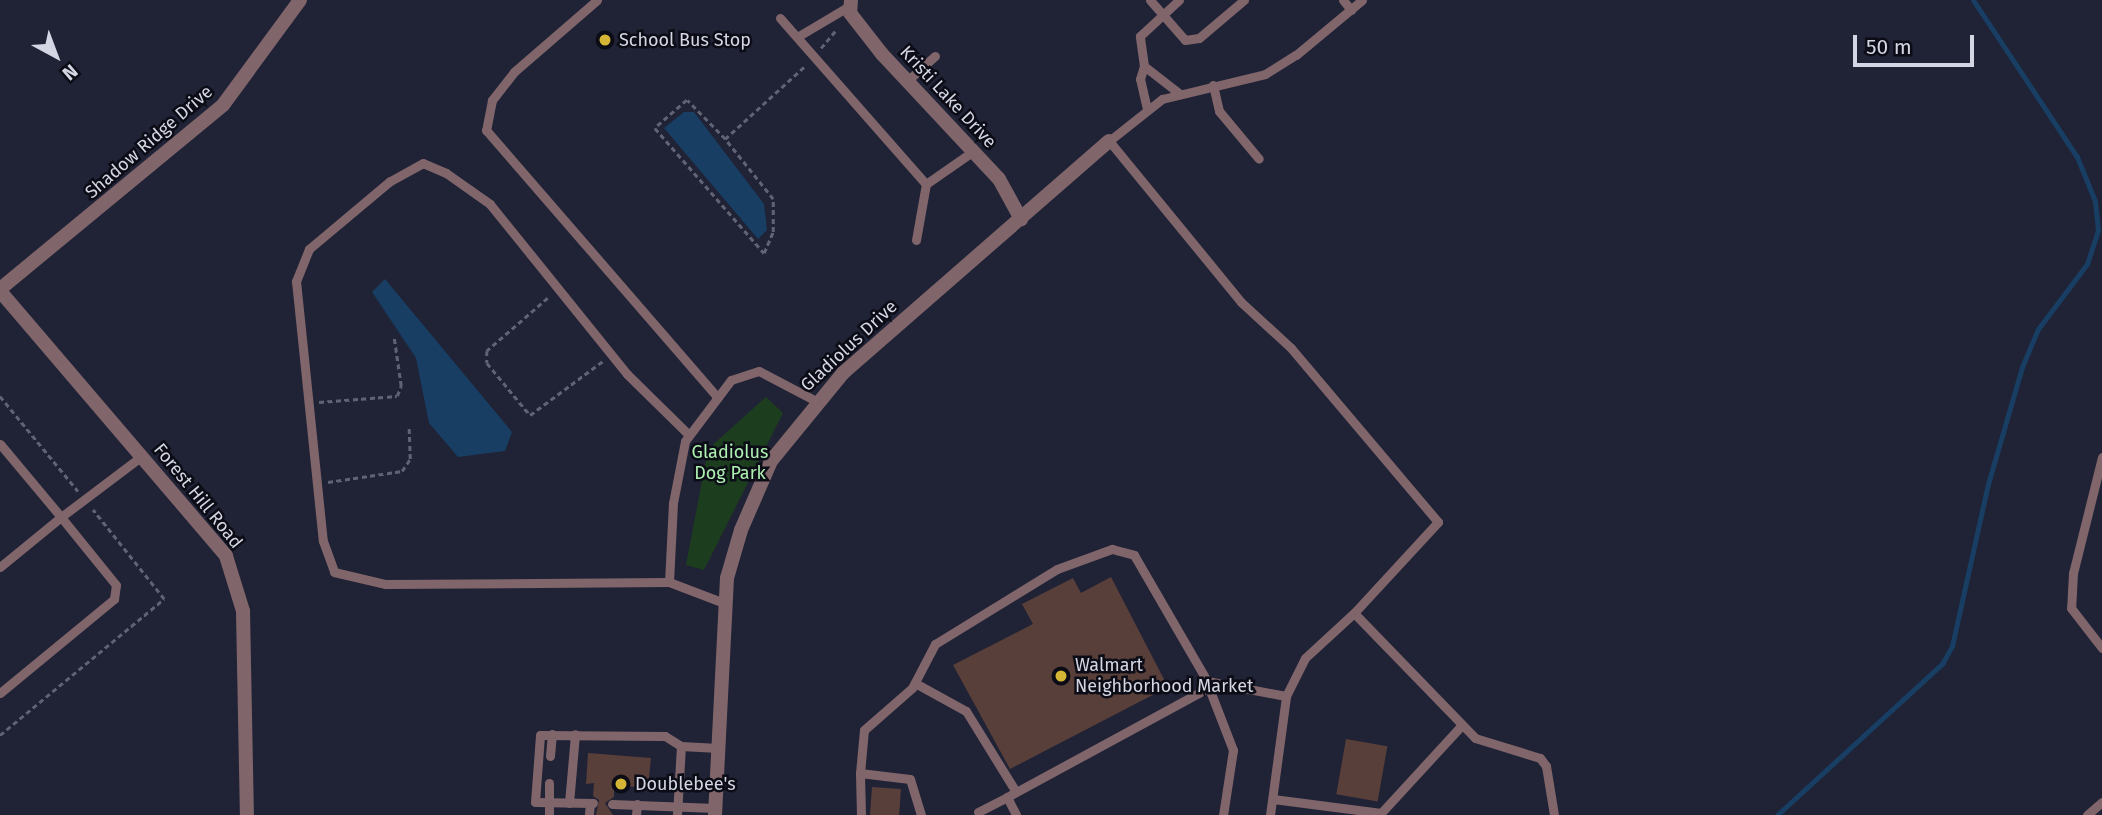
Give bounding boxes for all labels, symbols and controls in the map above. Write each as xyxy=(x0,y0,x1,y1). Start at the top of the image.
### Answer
north arrow xyxy=(21,21,91,91)
scale bar xyxy=(1857,21,1978,65)
place label: School Bus Stop xyxy=(619,29,751,51)
marker: School Bus Stop xyxy=(597,32,613,48)
text: 50 m xyxy=(1866,34,1912,60)
street label: Kristi Lake Drive xyxy=(895,41,1001,153)
text: N xyxy=(58,59,82,85)
street label: Shadow Ridge Drive xyxy=(81,81,217,203)
street label: Gladiolus Drive xyxy=(796,296,902,396)
street label: Forest Hill Road xyxy=(149,439,247,553)
park label: Gladiolus Dog Park xyxy=(692,442,768,484)
place label: Walmart Neighborhood Market xyxy=(1075,655,1253,698)
marker: Walmart Neighborhood Market xyxy=(1053,668,1069,684)
place label: Doublebee's xyxy=(635,773,736,795)
marker: Doublebee's xyxy=(613,776,629,792)

